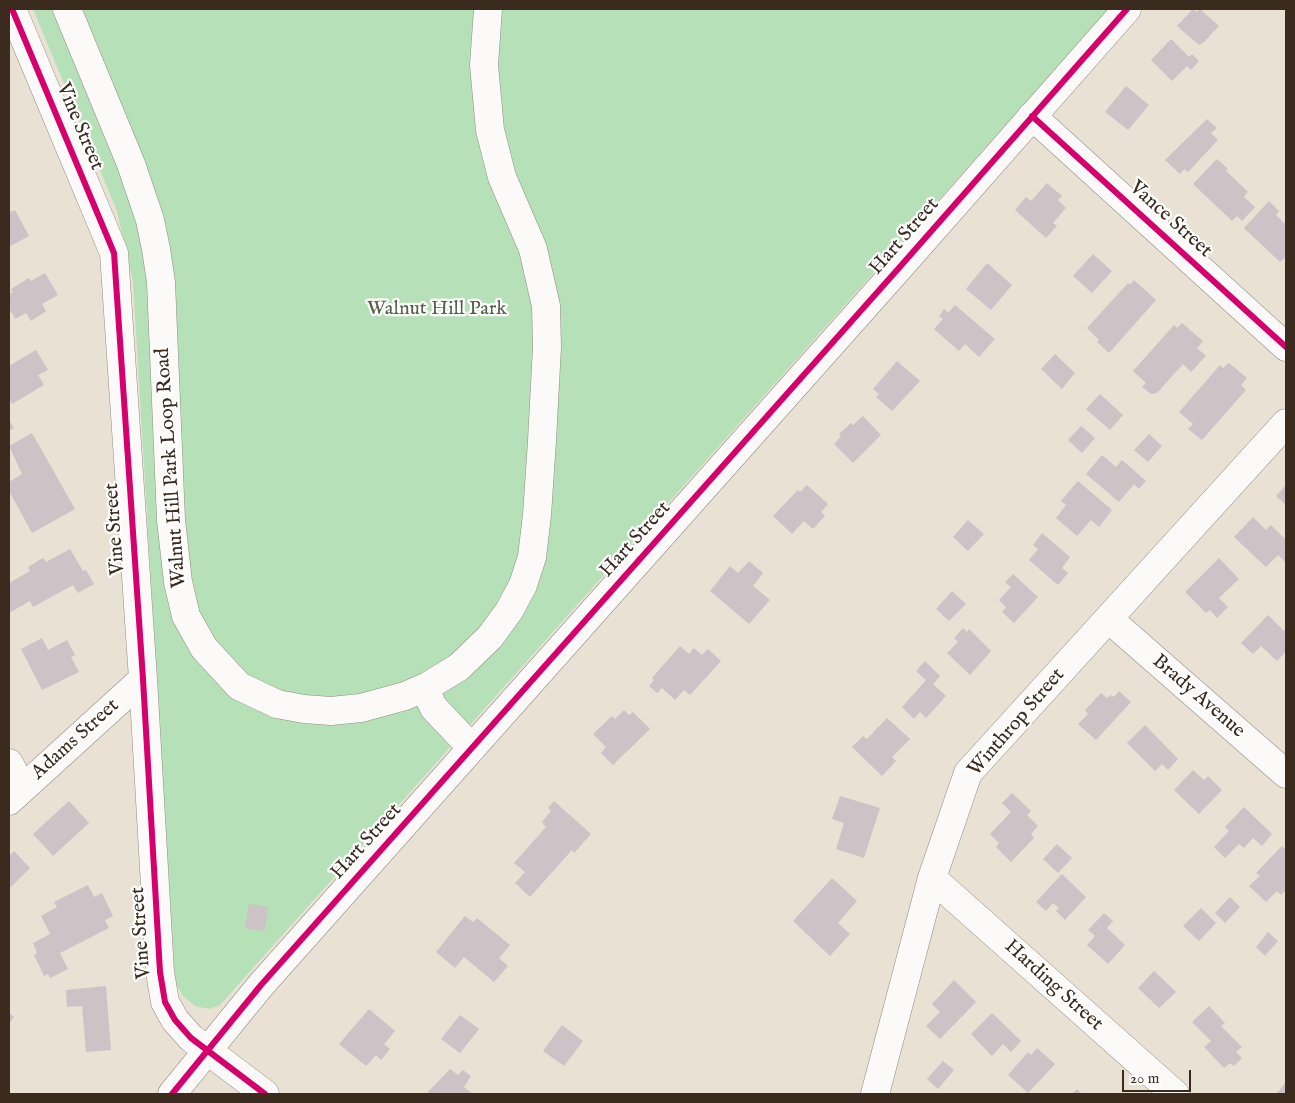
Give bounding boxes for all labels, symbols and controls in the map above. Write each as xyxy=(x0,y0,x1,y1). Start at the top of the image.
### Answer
street label: Vine Street xyxy=(50,80,108,174)
street label: Vance Street xyxy=(1124,177,1216,263)
street label: Hart Street xyxy=(865,194,945,280)
park label: Walnut Hill Park xyxy=(367,298,507,322)
street label: Walnut Hill Park Loop Road xyxy=(152,347,192,589)
street label: Vine Street xyxy=(101,482,131,576)
street label: Hart Street xyxy=(596,497,676,583)
street label: Brady Avenue xyxy=(1147,650,1249,744)
street label: Winthrop Street xyxy=(963,664,1071,782)
street label: Adams Street xyxy=(27,694,125,786)
street label: Hart Street xyxy=(327,799,407,885)
street label: Vine Street xyxy=(127,886,157,980)
street label: Harding Street xyxy=(999,935,1107,1037)
scale bar xyxy=(1125,1060,1194,1092)
text: 20 m xyxy=(1130,1069,1159,1088)

